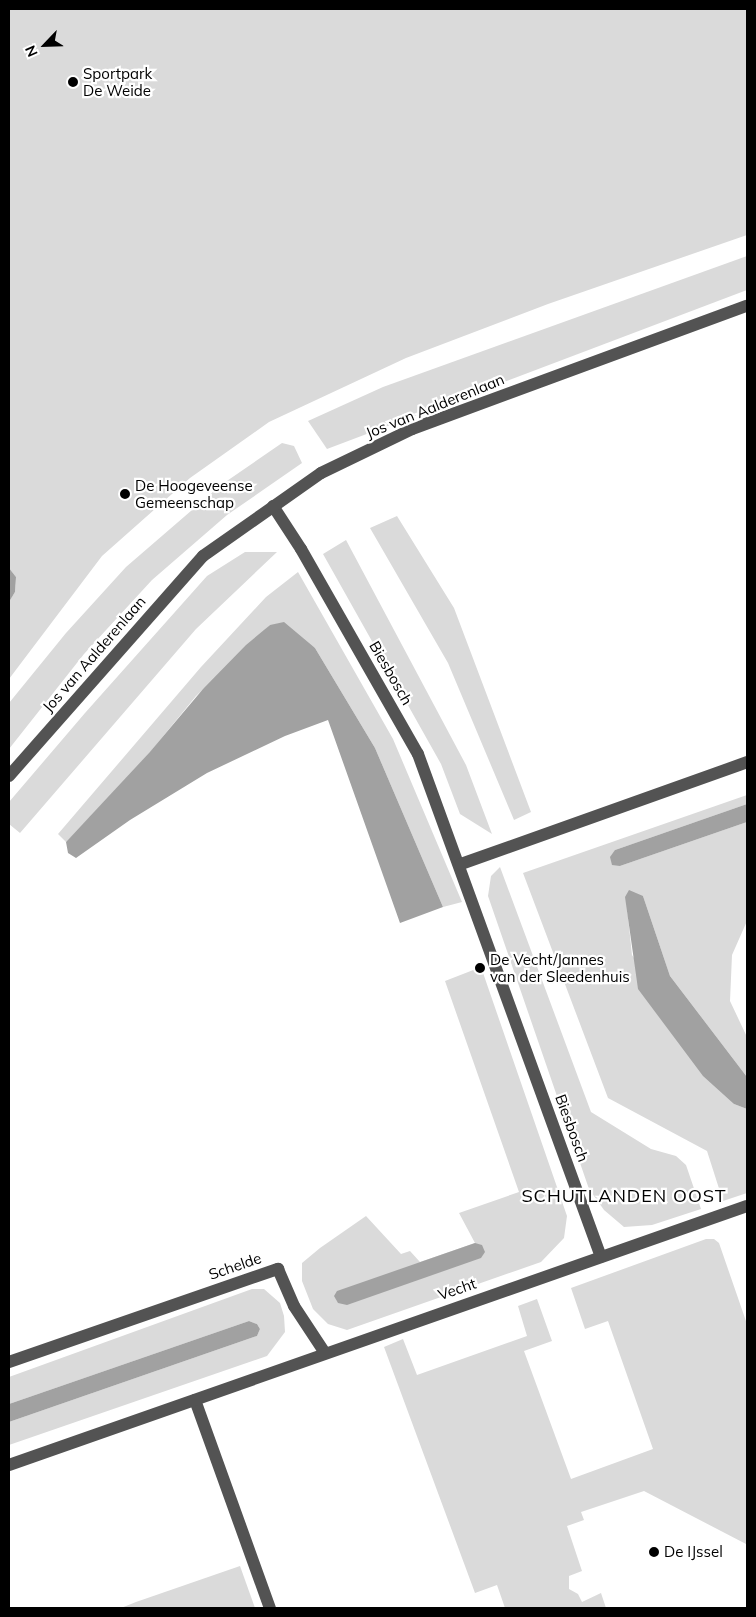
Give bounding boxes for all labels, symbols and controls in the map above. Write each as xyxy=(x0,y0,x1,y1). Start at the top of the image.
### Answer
north arrow xyxy=(20,20,70,70)
text: N xyxy=(21,43,42,60)
place label: Sportpark De Weide xyxy=(83,64,152,99)
marker: Sportpark De Weide xyxy=(67,76,79,88)
street label: Jos van Aalderenlaan xyxy=(363,370,507,442)
place label: De Hoogeveense Gemeenschap xyxy=(135,476,253,511)
marker: De Hoogeveense Gemeenschap xyxy=(119,488,131,500)
street label: Jos van Aalderenlaan xyxy=(39,592,149,716)
street label: Biesbosch xyxy=(366,638,416,708)
place label: De Vecht/Jannes van der Sleedenhuis xyxy=(490,950,630,985)
marker: De Vecht/Jannes van der Sleedenhuis xyxy=(474,962,486,974)
street label: Biesbosch xyxy=(551,1092,593,1164)
district label: SCHUTLANDEN OOST xyxy=(519,1185,729,1207)
street label: Schelde xyxy=(206,1249,264,1283)
street label: Vecht xyxy=(436,1274,478,1304)
place label: De IJssel xyxy=(664,1543,723,1561)
marker: De IJssel xyxy=(648,1546,660,1558)

